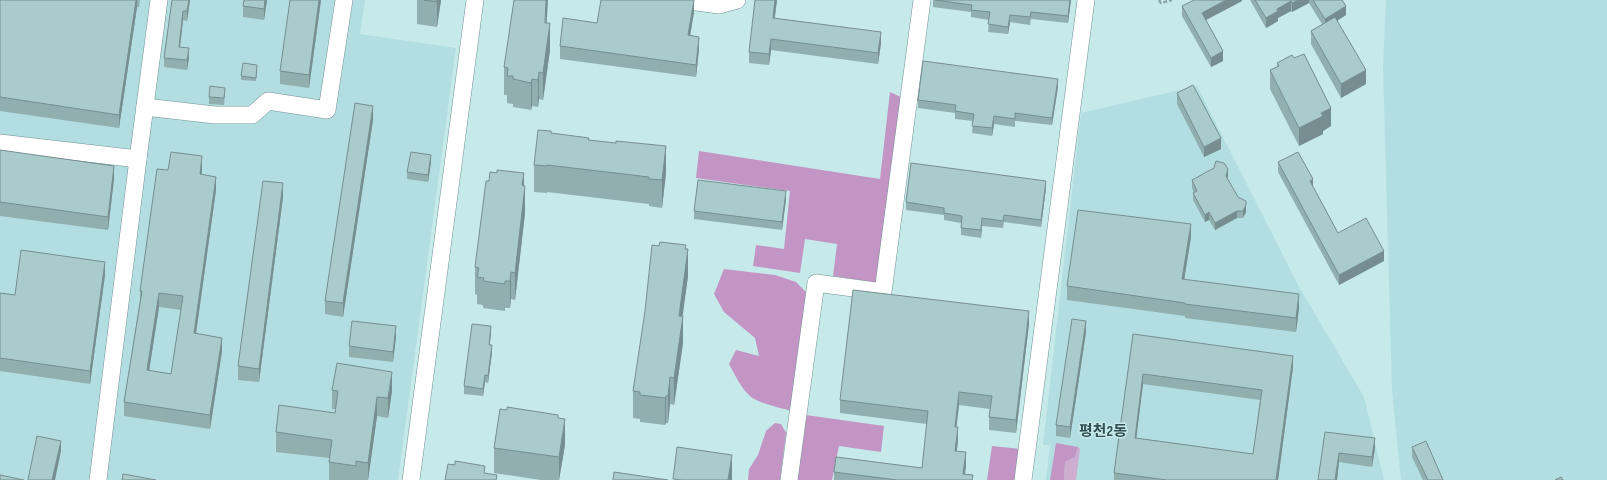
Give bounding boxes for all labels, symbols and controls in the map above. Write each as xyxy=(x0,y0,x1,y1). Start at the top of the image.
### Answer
district label: 평천2동 xyxy=(1079,422,1127,441)

